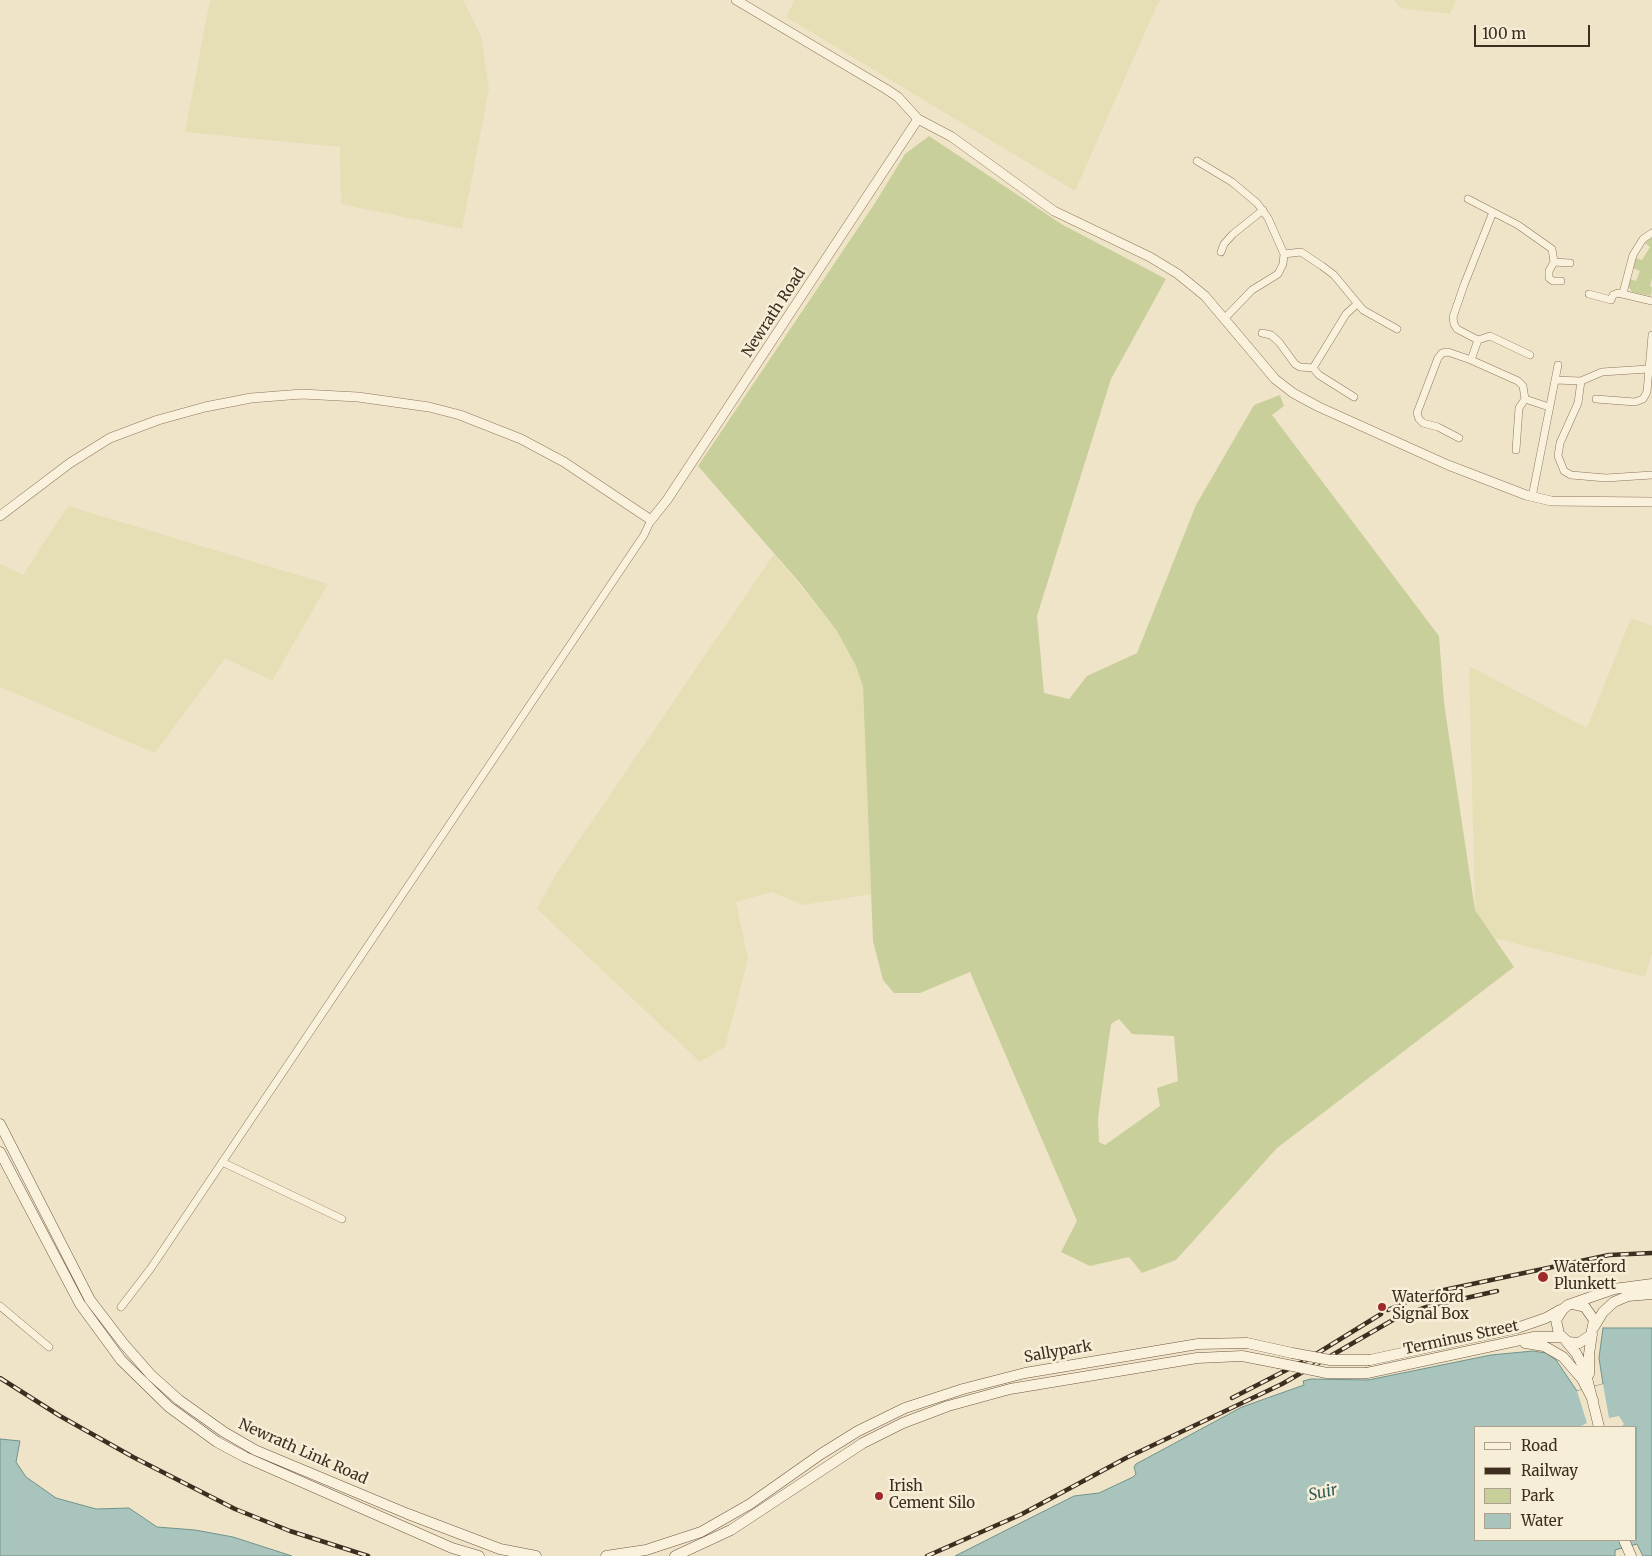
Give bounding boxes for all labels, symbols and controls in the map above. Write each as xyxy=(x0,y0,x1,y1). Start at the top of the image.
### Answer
scale bar xyxy=(1477,15,1593,47)
text: 100 m xyxy=(1482,24,1526,43)
street label: Newrath Road xyxy=(739,265,809,361)
place label: Waterford Plunkett xyxy=(1554,1259,1626,1294)
marker: Waterford Plunkett xyxy=(1536,1270,1550,1284)
place label: Waterford Signal Box xyxy=(1392,1289,1469,1324)
marker: Waterford Signal Box xyxy=(1376,1301,1388,1313)
street label: Terminus Street xyxy=(1402,1317,1520,1359)
street label: Sallypark xyxy=(1023,1337,1093,1367)
street label: Newrath Link Road xyxy=(236,1415,370,1489)
legend xyxy=(1474,1426,1637,1541)
text: Road xyxy=(1521,1436,1557,1455)
text: Railway xyxy=(1521,1461,1578,1480)
place label: Irish Cement Silo xyxy=(889,1478,975,1513)
water label: Suir xyxy=(1307,1481,1339,1505)
text: Park xyxy=(1521,1486,1554,1505)
marker: Irish Cement Silo xyxy=(873,1490,885,1502)
text: Water xyxy=(1521,1511,1563,1530)

